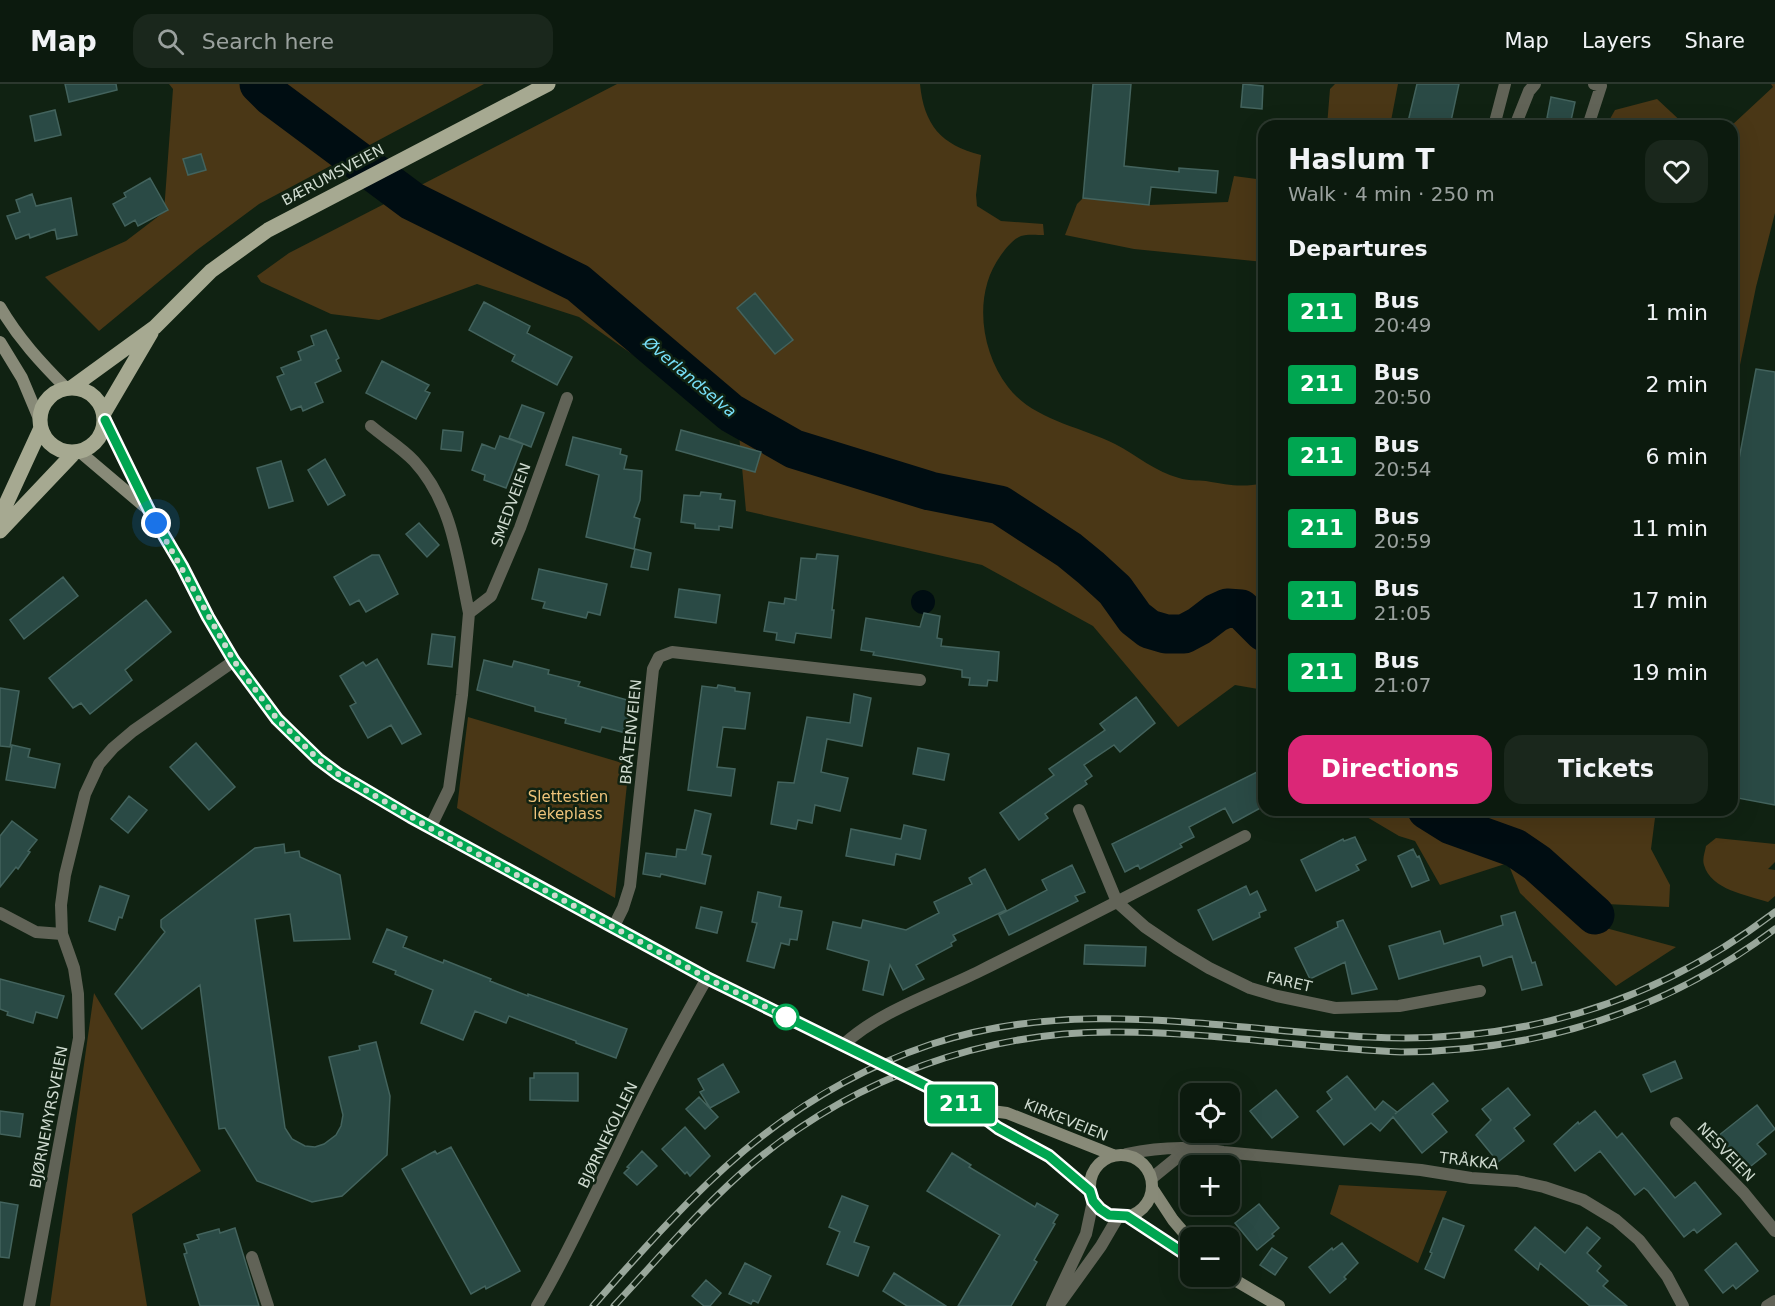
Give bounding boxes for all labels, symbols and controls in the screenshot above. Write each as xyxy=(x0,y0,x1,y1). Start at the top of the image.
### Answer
search box xyxy=(133,14,553,68)
text: Map xyxy=(30,25,97,58)
icon: search xyxy=(154,25,187,58)
text: Search here xyxy=(202,29,334,54)
text: Map xyxy=(1505,29,1549,53)
text: Layers xyxy=(1582,29,1651,53)
text: Share xyxy=(1684,29,1745,53)
street label: BÆRUMSVEIEN xyxy=(279,140,387,210)
button: heart xyxy=(1645,140,1708,203)
text: Haslum T xyxy=(1288,143,1435,176)
text: Walk · 4 min · 250 m xyxy=(1288,182,1495,206)
text: Departures xyxy=(1288,236,1428,261)
text: Bus xyxy=(1374,288,1419,313)
text: 211 xyxy=(1300,300,1344,324)
text: 1 min xyxy=(1646,300,1708,325)
text: 20:49 xyxy=(1374,313,1431,337)
water label: Øverlandselva xyxy=(639,332,740,421)
text: Bus xyxy=(1374,360,1419,385)
text: 211 xyxy=(1300,372,1344,396)
text: 2 min xyxy=(1646,372,1708,397)
text: 20:50 xyxy=(1374,385,1431,409)
text: Bus xyxy=(1374,432,1419,457)
text: 211 xyxy=(1300,444,1344,468)
text: 6 min xyxy=(1646,444,1708,469)
text: 20:54 xyxy=(1374,457,1431,481)
street label: SMEDVEIEN xyxy=(487,461,535,549)
text: Bus xyxy=(1374,504,1419,529)
your location xyxy=(141,508,171,538)
text: 211 xyxy=(1300,516,1344,540)
text: 11 min xyxy=(1632,516,1708,541)
text: 20:59 xyxy=(1374,529,1431,553)
text: Bus xyxy=(1374,576,1419,601)
text: 211 xyxy=(1300,588,1344,612)
text: 17 min xyxy=(1632,588,1708,613)
text: 21:05 xyxy=(1374,601,1431,625)
text: Bus xyxy=(1374,648,1419,673)
text: 211 xyxy=(1300,660,1344,684)
text: 19 min xyxy=(1632,660,1708,685)
text: 21:07 xyxy=(1374,673,1431,697)
street label: BRÅTENVEIEN xyxy=(616,678,645,786)
button: Directions xyxy=(1288,735,1492,804)
button: Tickets xyxy=(1504,735,1708,804)
park label: Slettestien lekeplass xyxy=(528,788,608,823)
street label: FARET xyxy=(1264,968,1315,996)
unlabelled marker xyxy=(773,1004,799,1030)
street label: BJØRNEMYRSVEIEN xyxy=(26,1044,72,1190)
street label: BJØRNEKOLLEN xyxy=(575,1079,641,1191)
map controls xyxy=(1180,1083,1240,1287)
button: locate xyxy=(1180,1083,1240,1143)
line badge: 211 xyxy=(926,1084,996,1124)
text: 211 xyxy=(939,1092,983,1116)
street label: KIRKEVEIEN xyxy=(1021,1095,1111,1145)
street label: NESVEIEN xyxy=(1693,1119,1759,1185)
street label: TRÅKKA xyxy=(1437,1147,1500,1174)
button: + xyxy=(1180,1155,1240,1215)
button: − xyxy=(1180,1227,1240,1287)

